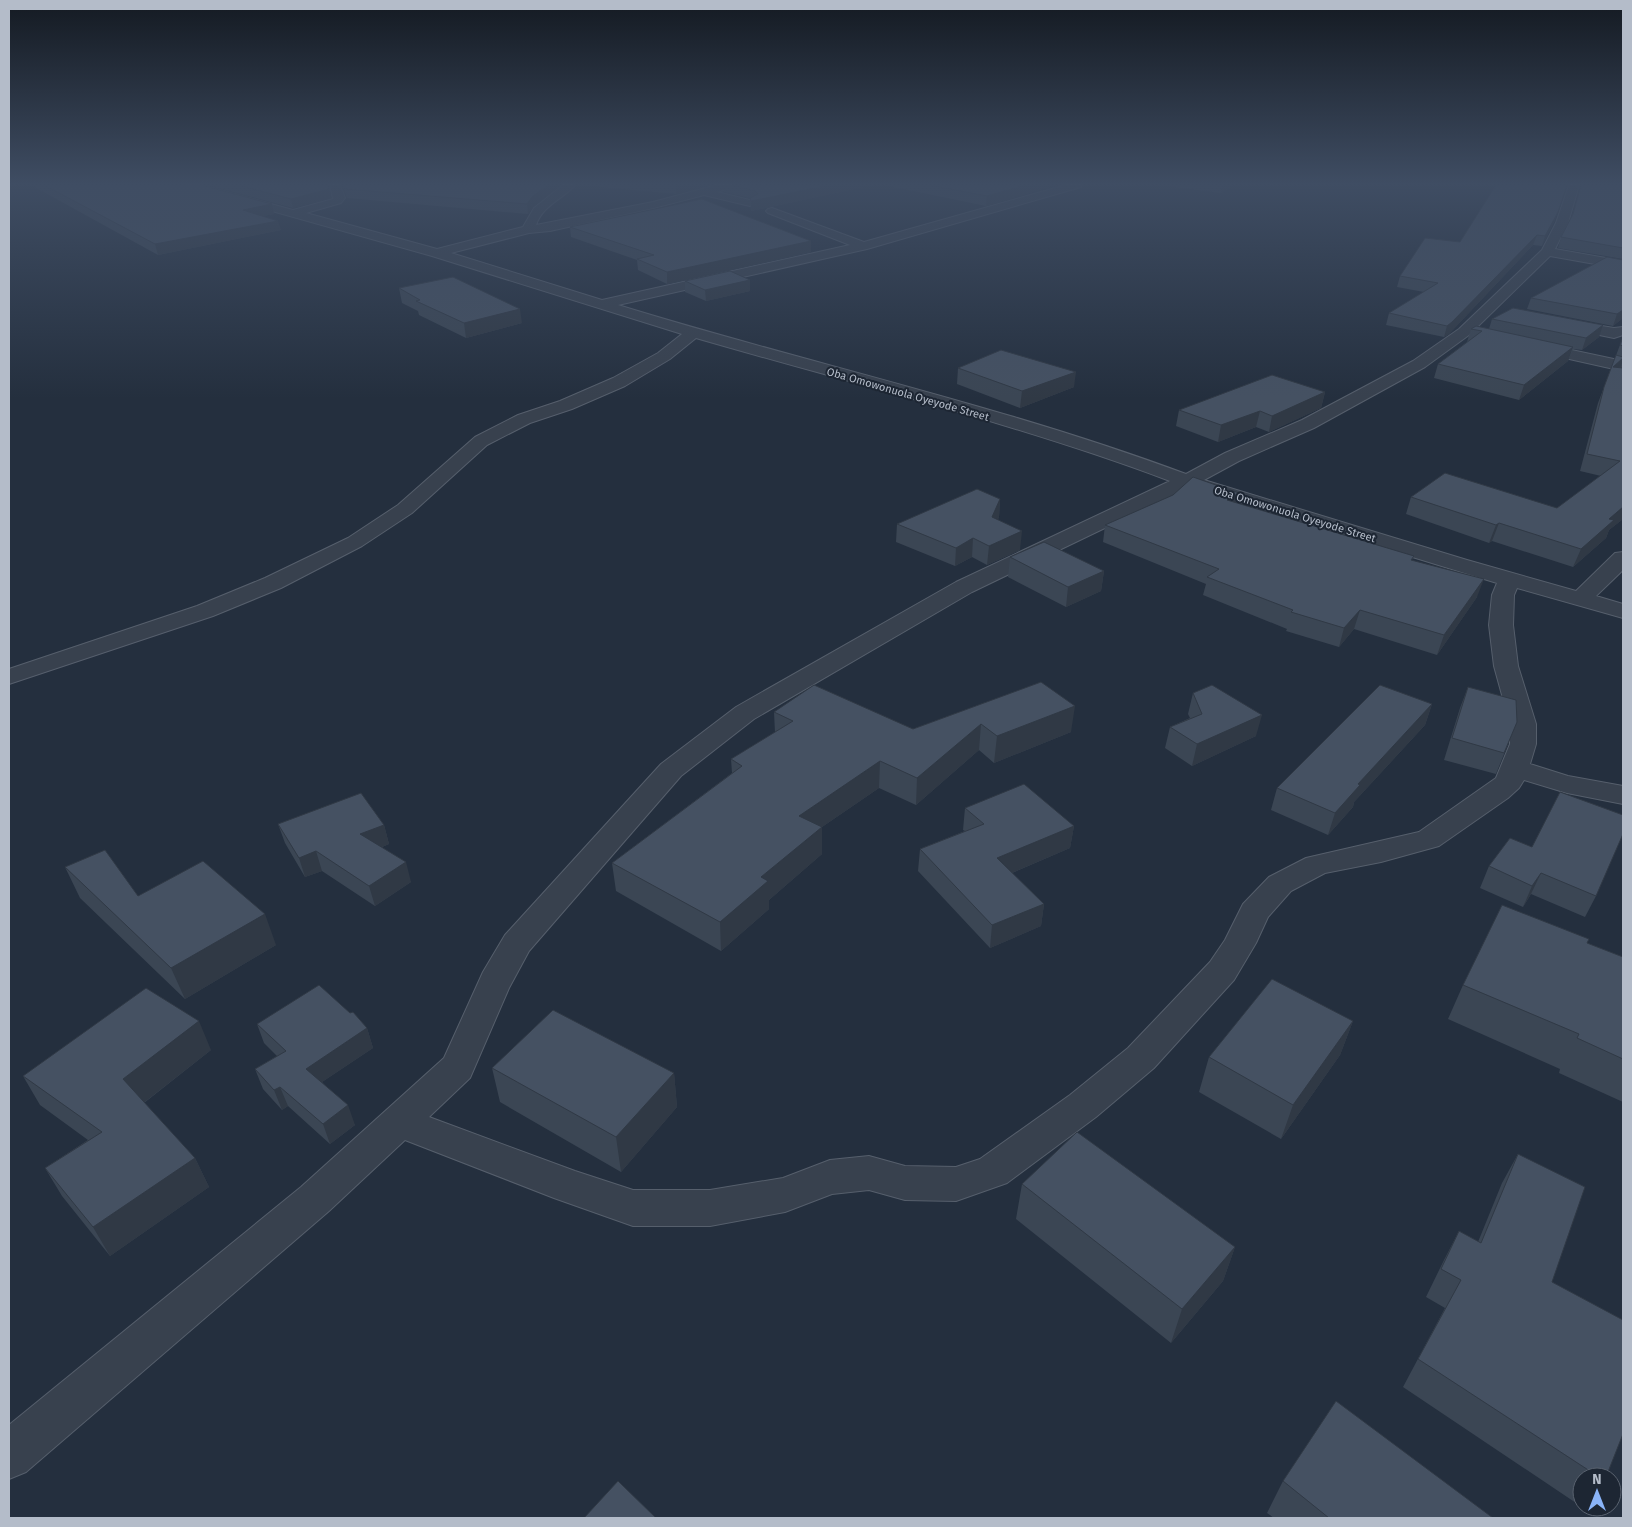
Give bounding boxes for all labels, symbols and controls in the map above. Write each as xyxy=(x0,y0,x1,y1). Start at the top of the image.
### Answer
street label: Oba Omowonuola Oyeyode Street xyxy=(825,365,990,424)
street label: Oba Omowonuola Oyeyode Street xyxy=(1213,484,1377,545)
north arrow xyxy=(1572,1467,1622,1517)
text: N xyxy=(1592,1471,1602,1488)

